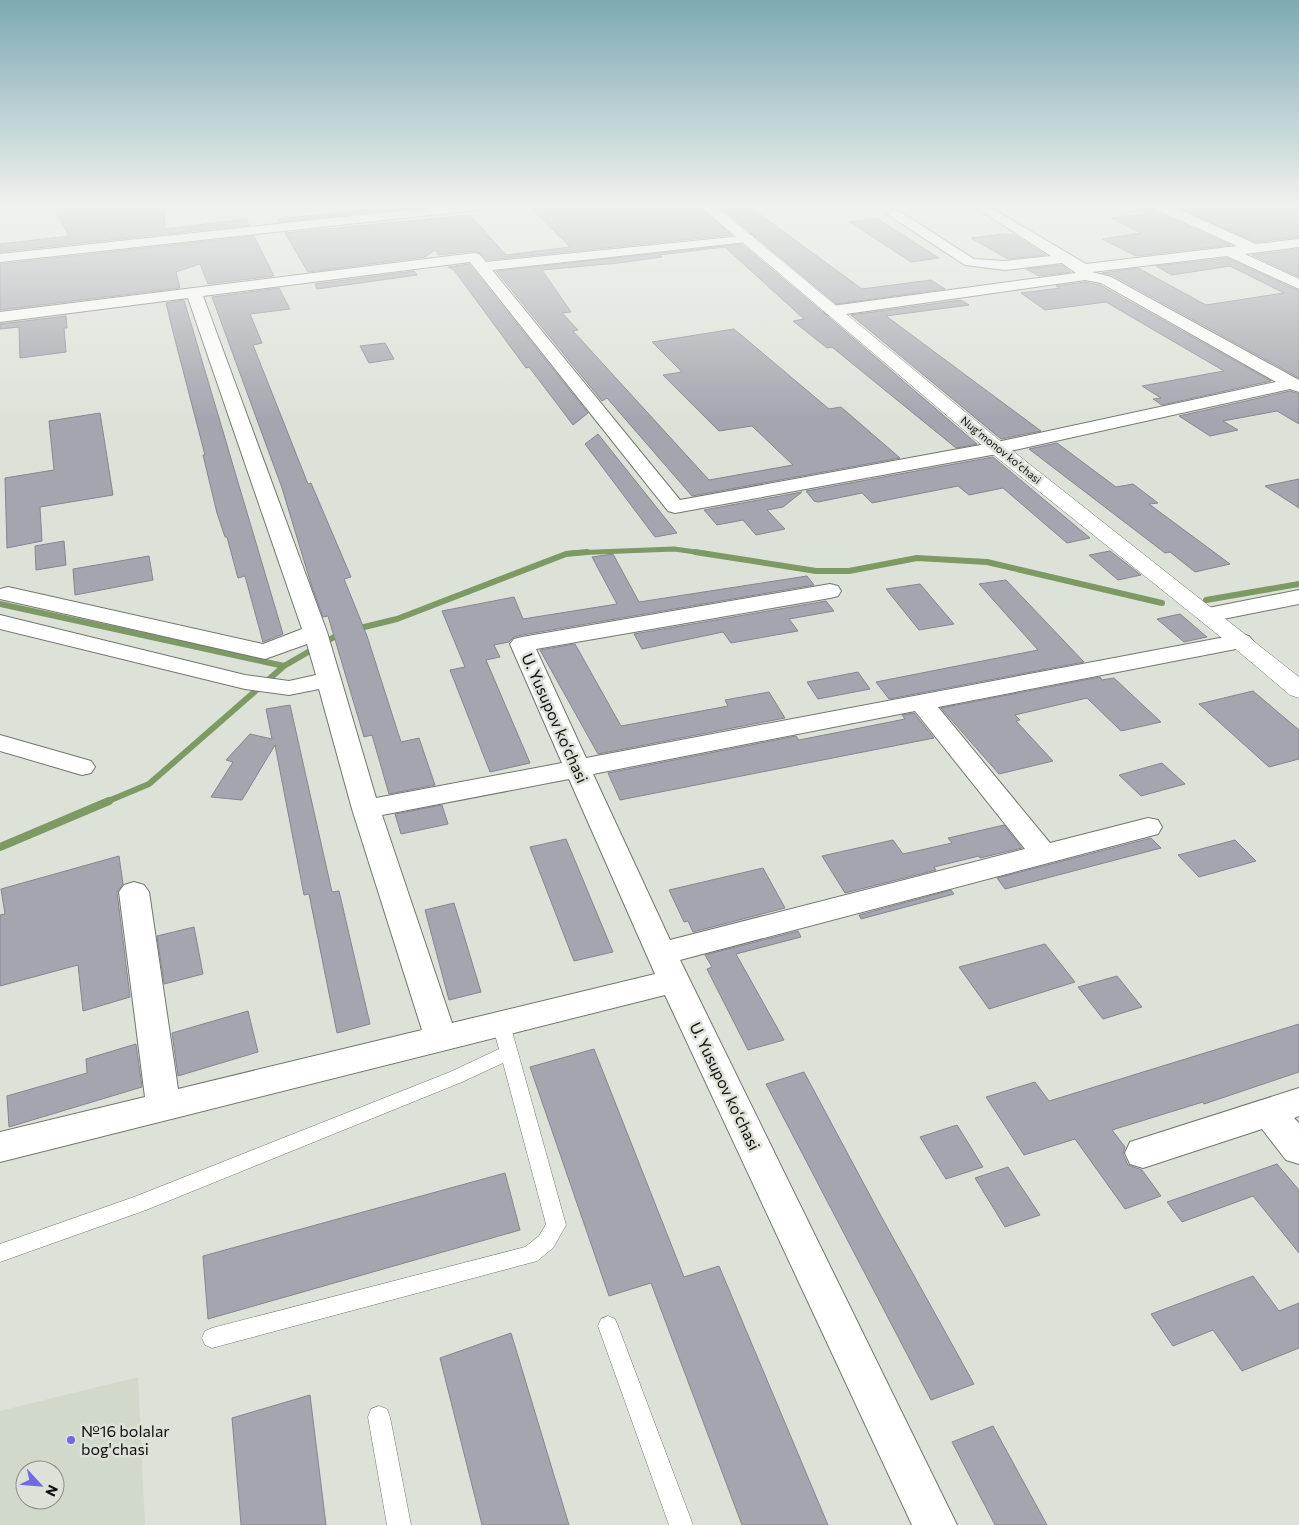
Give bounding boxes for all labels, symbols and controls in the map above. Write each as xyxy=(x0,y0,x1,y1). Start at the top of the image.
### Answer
street label: Nugʻmonov koʻchasi xyxy=(958,413,1044,486)
street label: U. Yusupov ko‘chasi xyxy=(518,650,593,786)
street label: U. Yusupov ko‘chasi xyxy=(686,1019,765,1153)
place label: №16 bolalar bog'chasi xyxy=(81,1421,170,1458)
marker: №16 bolalar bog'chasi xyxy=(65,1434,77,1446)
north arrow xyxy=(15,1460,65,1510)
text: N xyxy=(42,1482,62,1499)

